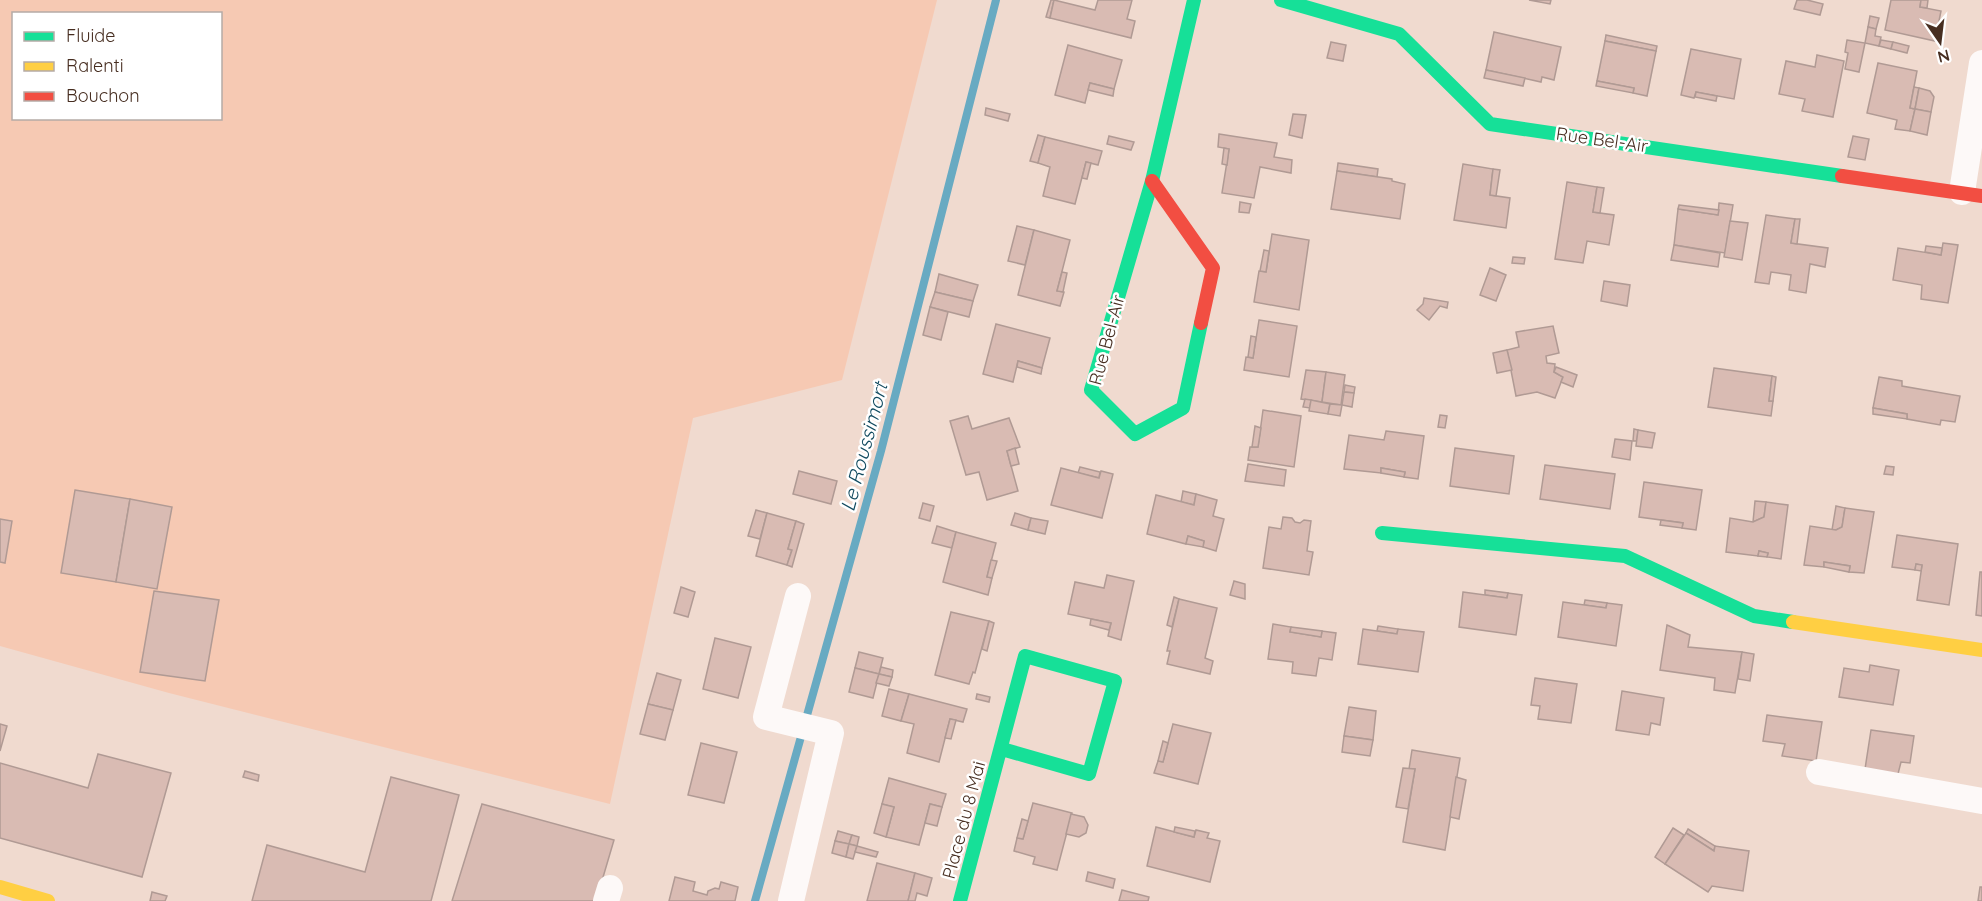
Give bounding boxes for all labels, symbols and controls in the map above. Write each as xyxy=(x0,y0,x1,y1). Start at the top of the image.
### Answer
legend xyxy=(12,12,222,120)
north arrow xyxy=(1910,12,1970,72)
text: Fluide xyxy=(66,24,115,47)
text: N xyxy=(1936,45,1952,68)
text: Ralenti xyxy=(66,54,124,77)
text: Bouchon xyxy=(66,84,140,107)
street label: Rue Bel-Air xyxy=(1555,122,1650,157)
street label: Rue Bel-Air xyxy=(1083,292,1130,388)
water label: Le Roussimort xyxy=(834,378,893,514)
street label: Place du 8 Mai xyxy=(937,759,990,881)

